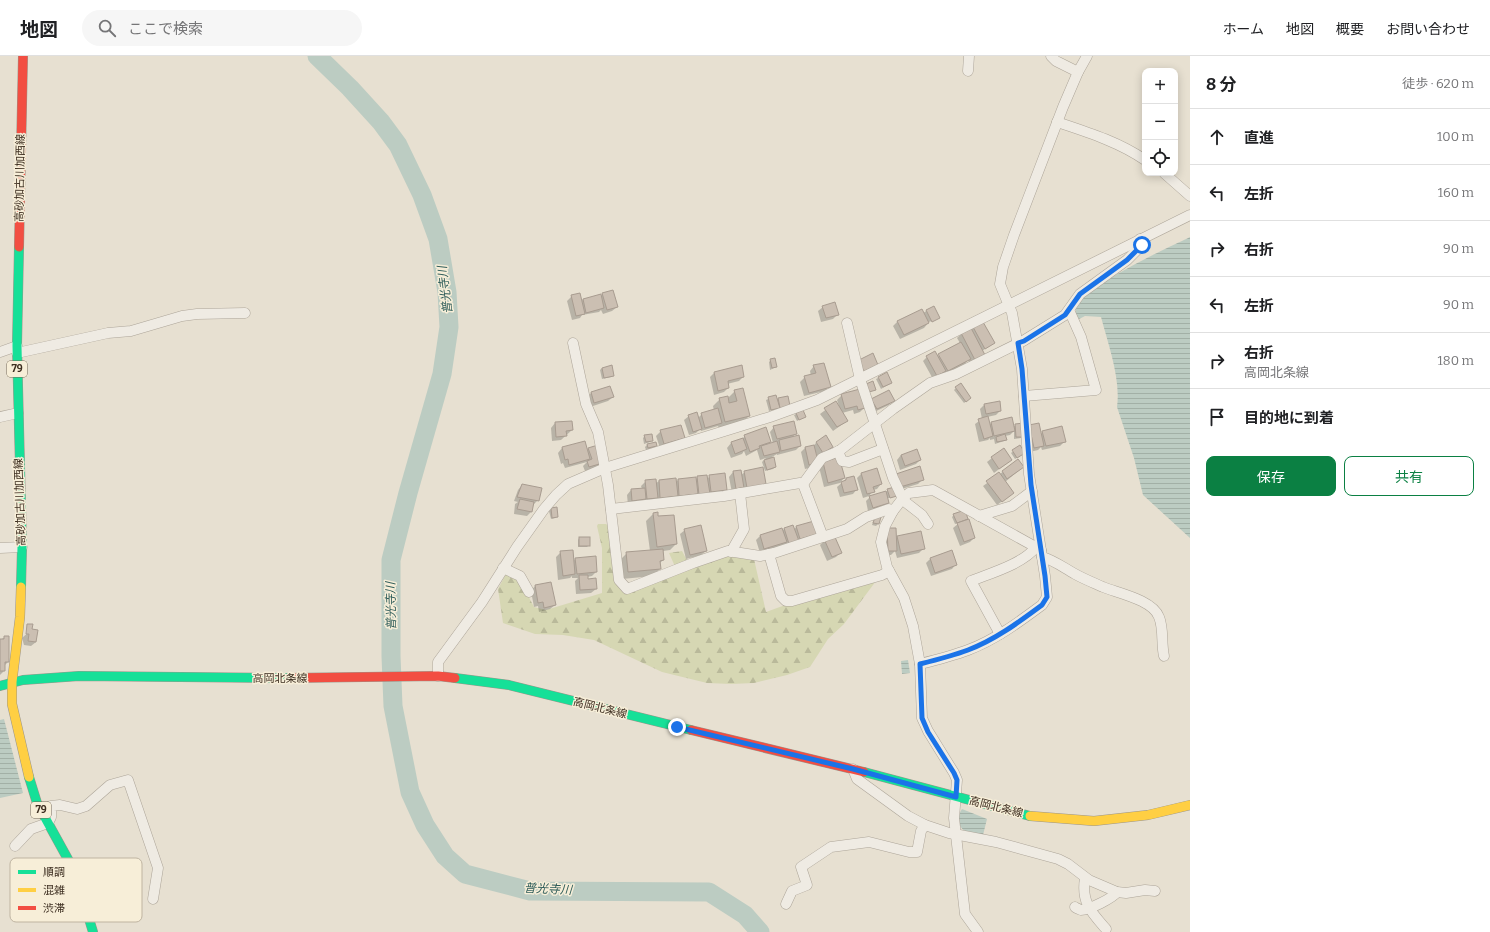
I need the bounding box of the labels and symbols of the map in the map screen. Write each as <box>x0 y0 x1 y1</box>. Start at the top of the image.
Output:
street label: 高砂加古川加西線 <box>13 134 27 222</box>
route start <box>1133 236 1151 254</box>
water label: 普光寺川 <box>435 263 455 315</box>
road number: 79 <box>7 361 27 377</box>
street label: 高砂加古川加西線 <box>12 458 28 546</box>
water label: 普光寺川 <box>384 580 398 630</box>
street label: 高岡北条線 <box>253 672 308 685</box>
street label: 高岡北条線 <box>572 695 628 721</box>
route end <box>668 718 686 736</box>
street label: 高岡北条線 <box>968 794 1024 820</box>
road number: 79 <box>31 802 51 818</box>
legend <box>10 858 142 922</box>
text: 順調 <box>43 866 65 879</box>
water label: 普光寺川 <box>524 881 574 897</box>
text: 混雑 <box>43 884 65 897</box>
text: 渋滞 <box>43 902 65 915</box>

